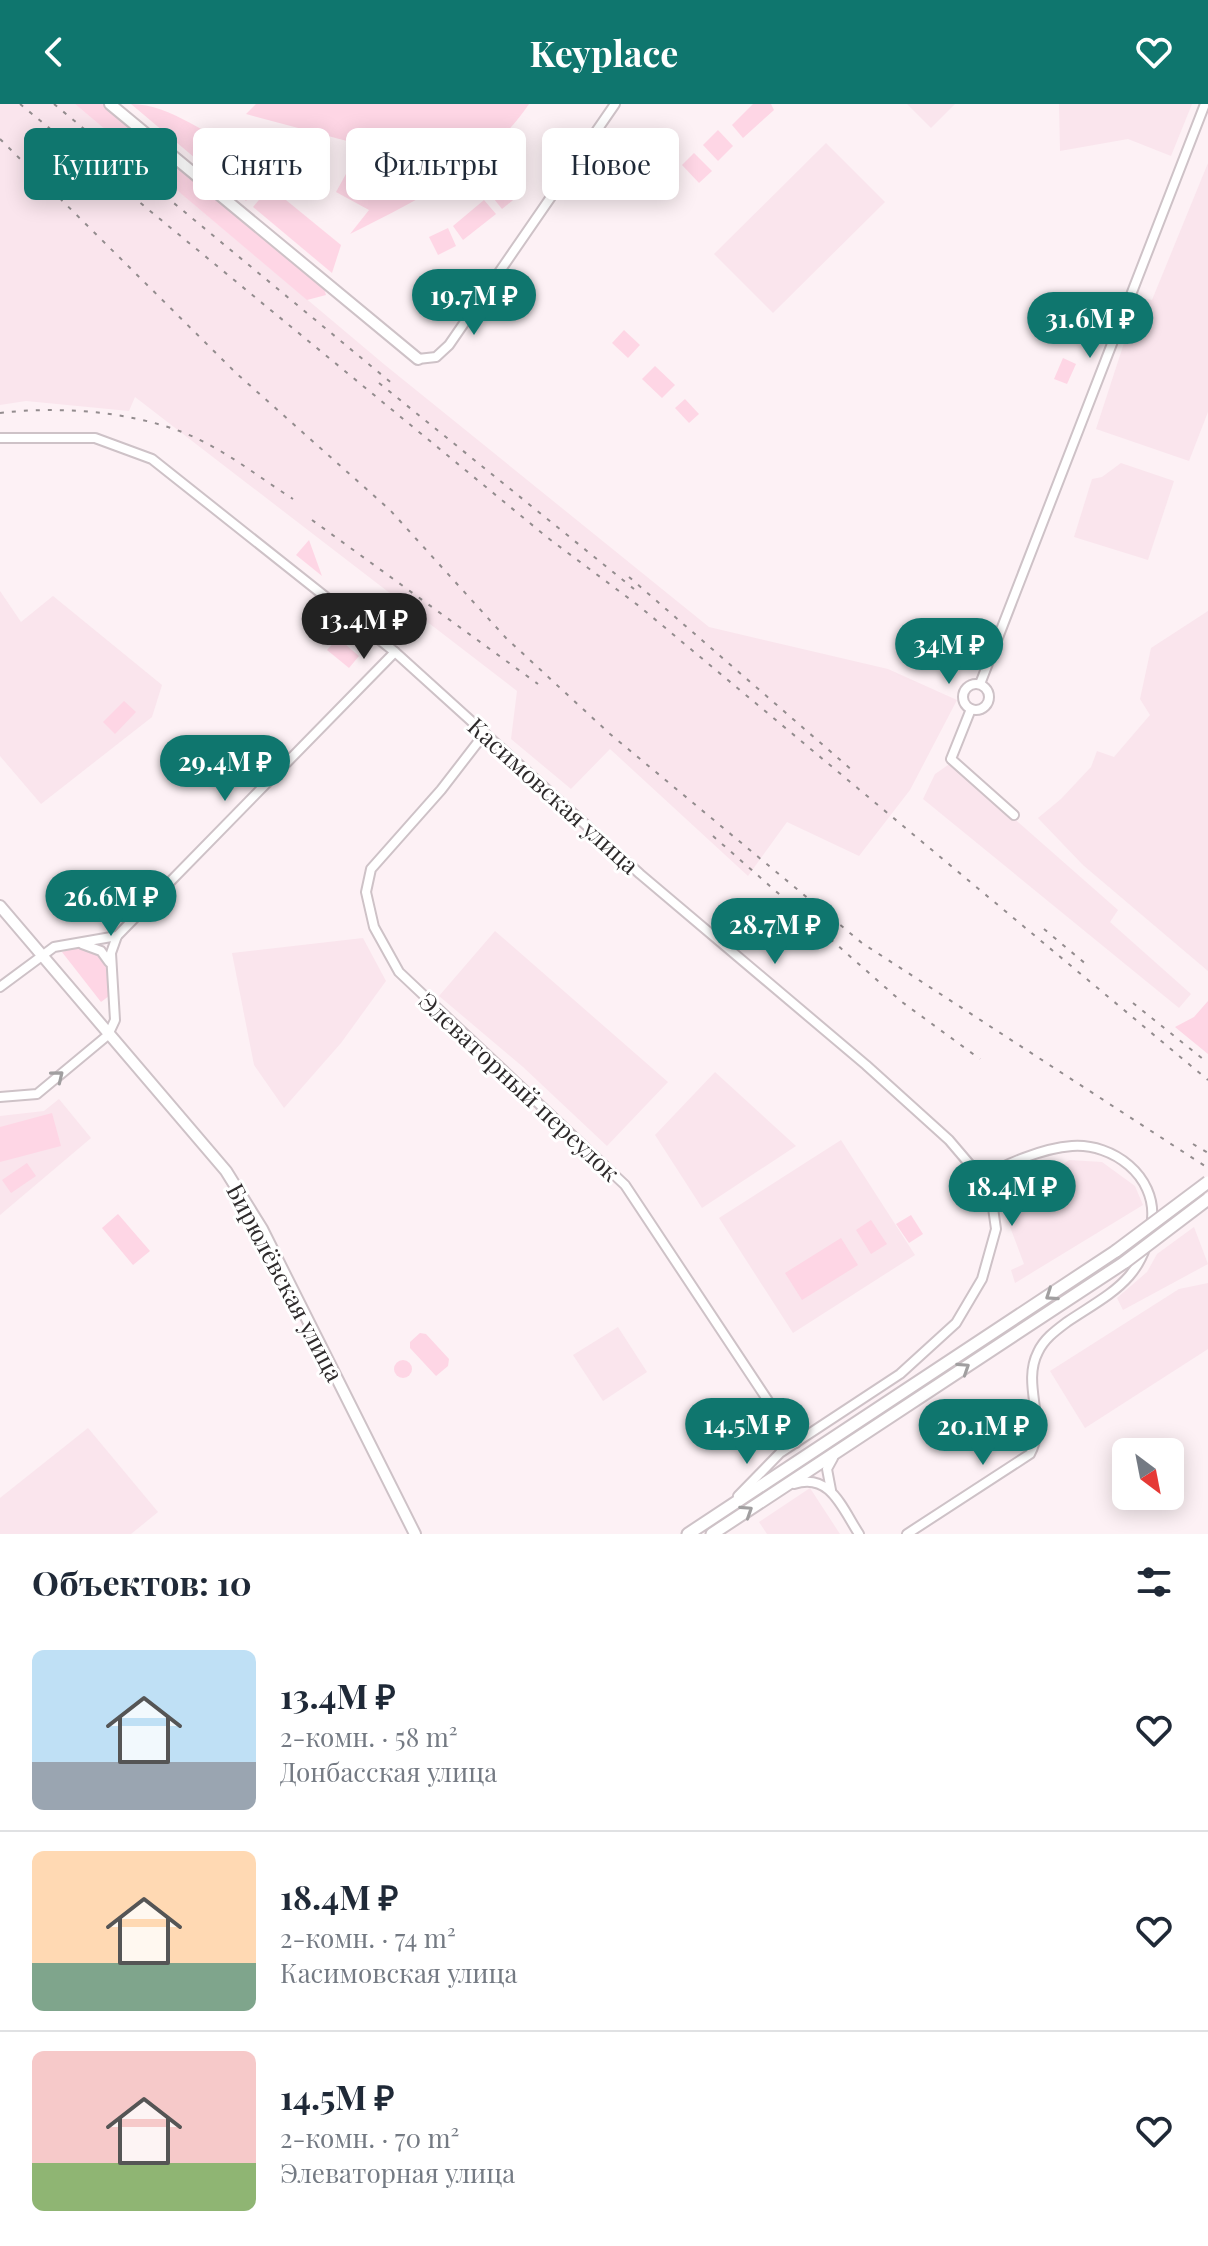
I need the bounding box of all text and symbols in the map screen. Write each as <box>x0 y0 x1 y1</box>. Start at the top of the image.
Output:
text: Keyplace <box>530 28 678 76</box>
icon: back <box>32 30 76 74</box>
icon: heart <box>1132 30 1176 74</box>
chip: Купить <box>24 128 177 200</box>
chip: Снять <box>193 128 330 200</box>
chip: Фильтры <box>346 128 526 200</box>
chip: Новое <box>542 128 679 200</box>
pin: 19.7M ₽ <box>400 269 548 337</box>
text: 19.7M ₽ <box>430 277 518 312</box>
pin: 31.6M ₽ <box>1016 292 1164 360</box>
text: 31.6M ₽ <box>1045 300 1135 335</box>
pin: 13.4M ₽ <box>290 593 438 661</box>
text: 13.4M ₽ <box>320 601 408 636</box>
pin: 34M ₽ <box>893 618 1005 686</box>
text: 34M ₽ <box>913 626 985 661</box>
street label: Касимовская улица <box>462 710 646 880</box>
pin: 29.4M ₽ <box>151 735 299 803</box>
text: 29.4M ₽ <box>178 743 272 778</box>
pin: 26.6M ₽ <box>37 870 185 938</box>
text: 26.6M ₽ <box>63 878 159 913</box>
pin: 28.7M ₽ <box>701 898 849 966</box>
text: 28.7M ₽ <box>729 906 821 941</box>
street label: Элеваторный переулок <box>413 984 627 1188</box>
one-way arrow <box>49 1072 64 1086</box>
pin: 18.4M ₽ <box>938 1160 1086 1228</box>
text: 18.4M ₽ <box>967 1168 1057 1203</box>
street label: Бирюлёвская улица <box>220 1177 352 1387</box>
one-way arrow <box>1046 1285 1060 1300</box>
one-way arrow <box>955 1363 969 1378</box>
pin: 14.5M ₽ <box>673 1398 821 1466</box>
pin: 20.1M ₽ <box>909 1399 1057 1467</box>
text: 14.5M ₽ <box>703 1406 791 1441</box>
text: 20.1M ₽ <box>937 1407 1029 1442</box>
north arrow <box>1112 1438 1184 1510</box>
map controls <box>1112 1438 1184 1510</box>
one-way arrow <box>738 1506 753 1521</box>
text: Объектов: 10 <box>32 1559 252 1605</box>
icon: filters <box>1132 1560 1176 1604</box>
text: 13.4M ₽ <box>280 1672 396 1718</box>
icon: home <box>96 1682 192 1778</box>
icon: heart <box>1132 1708 1176 1752</box>
text: 2-комн. · 58 m² <box>280 1719 458 1754</box>
text: Донбасская улица <box>280 1754 497 1789</box>
text: 18.4M ₽ <box>280 1873 398 1919</box>
icon: home <box>96 1883 192 1979</box>
icon: heart <box>1132 1909 1176 1953</box>
text: 2-комн. · 74 m² <box>280 1920 456 1955</box>
text: Касимовская улица <box>280 1955 517 1990</box>
text: 14.5M ₽ <box>280 2073 395 2119</box>
icon: home <box>96 2083 192 2179</box>
icon: heart <box>1132 2109 1176 2153</box>
text: 2-комн. · 70 m² <box>280 2120 459 2155</box>
text: Элеваторная улица <box>280 2155 515 2190</box>

